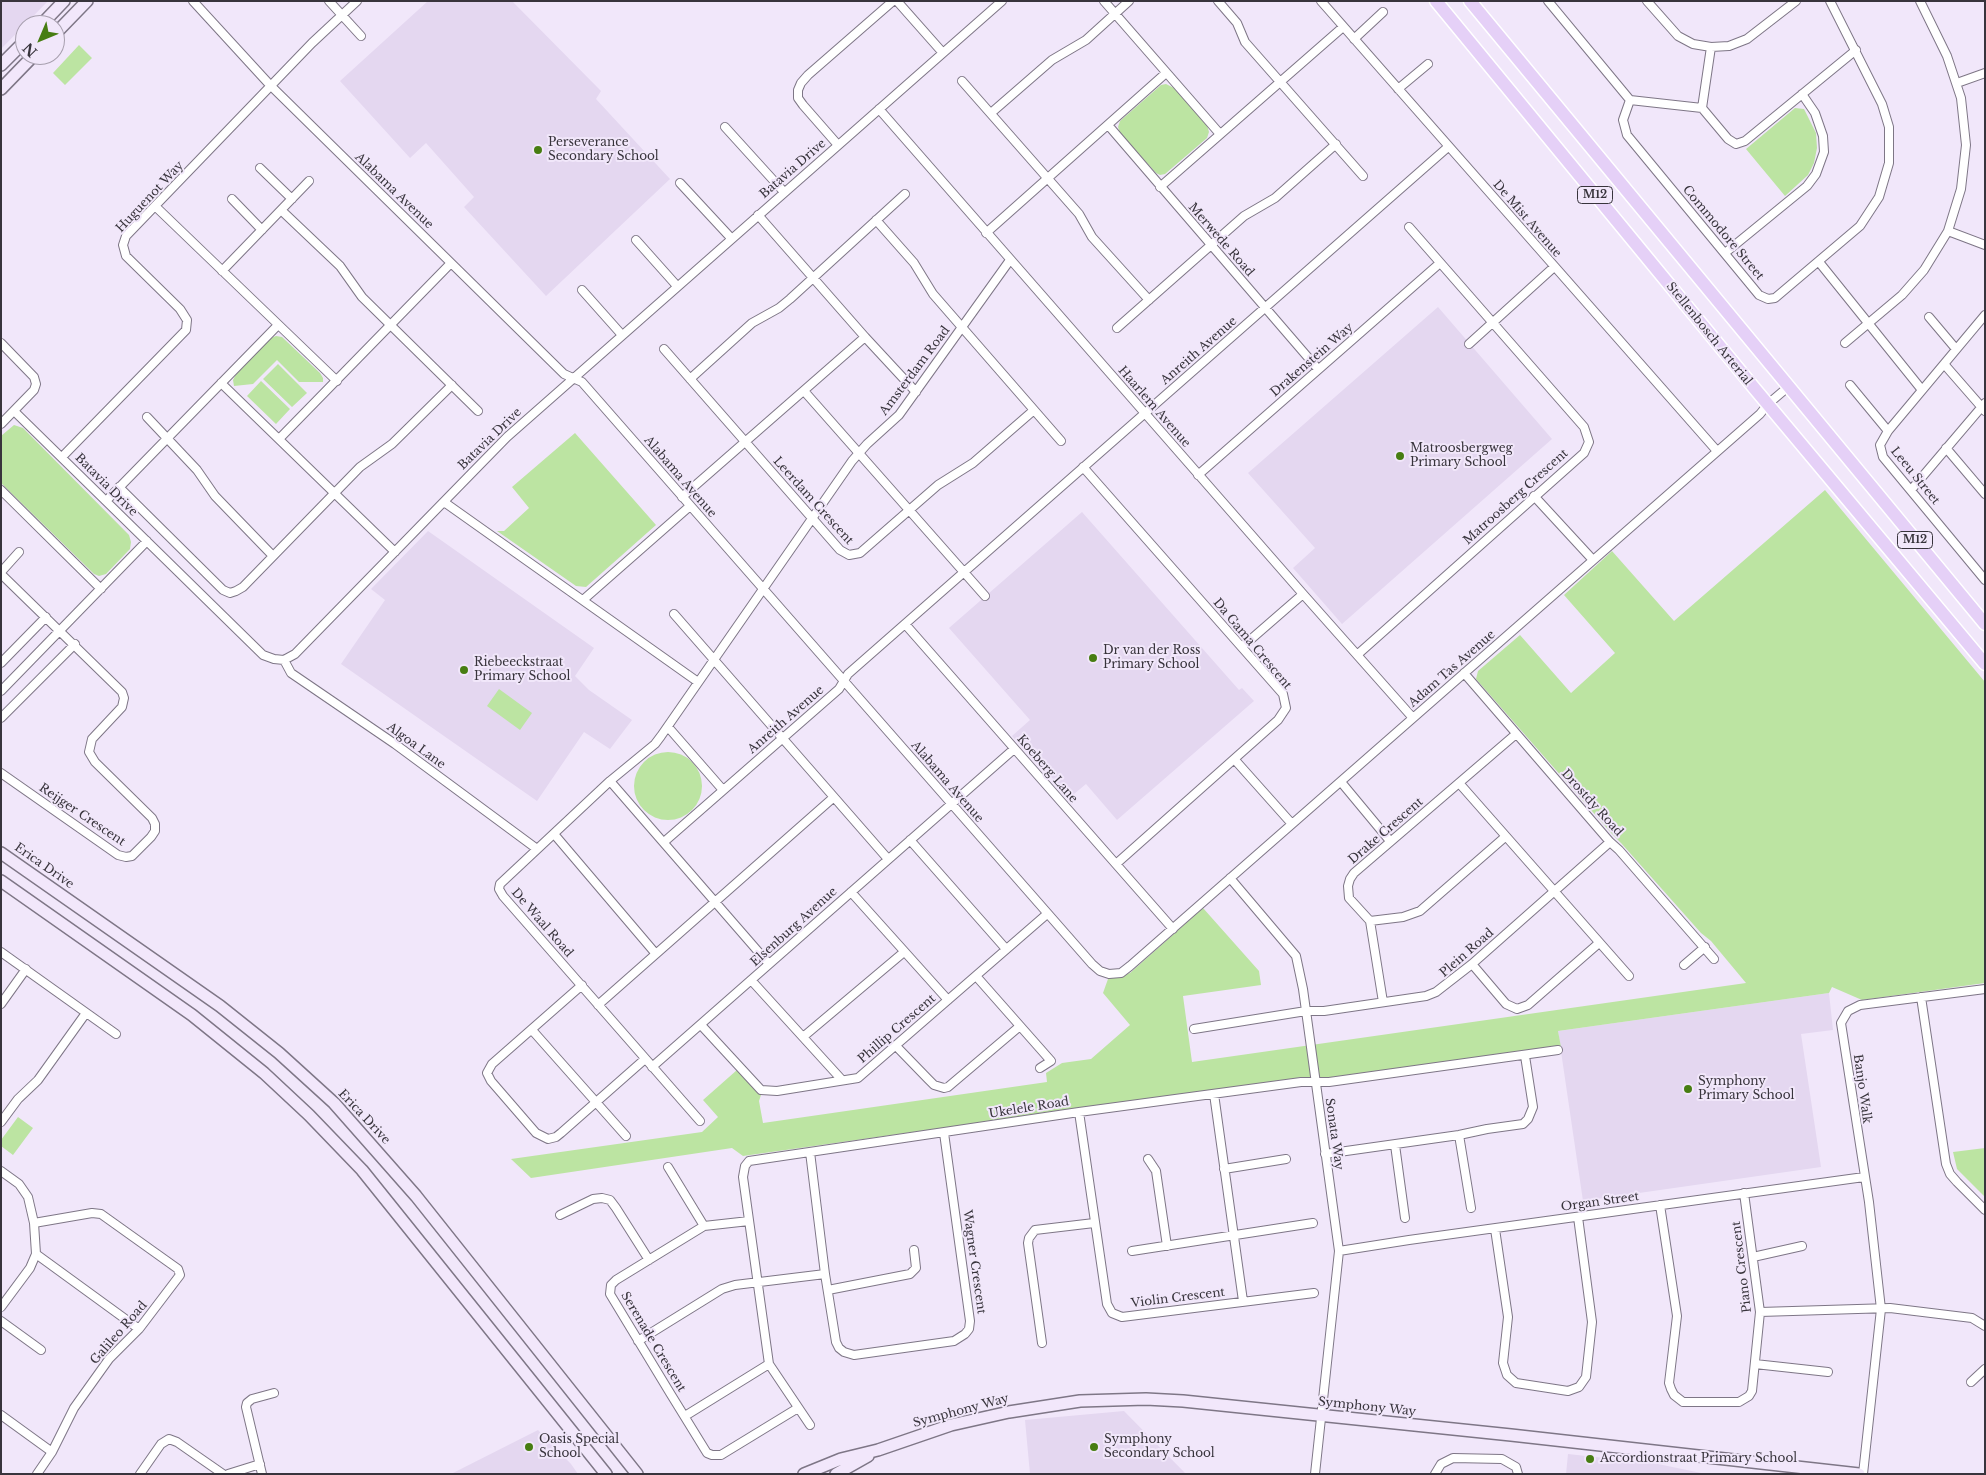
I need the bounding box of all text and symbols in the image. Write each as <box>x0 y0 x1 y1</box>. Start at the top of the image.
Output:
north arrow <box>15 15 65 65</box>
text: N <box>19 39 41 61</box>
place label: Perseverance Secondary School <box>548 136 659 164</box>
street label: Batavia Drive <box>757 136 829 202</box>
marker: Perseverance Secondary School <box>532 144 544 156</box>
street label: Alabama Avenue <box>352 150 436 232</box>
street label: Huguenot Way <box>113 158 187 236</box>
street label: De Mist Avenue <box>1490 178 1564 260</box>
street label: Commodore Street <box>1679 183 1767 283</box>
road number: M12 <box>1578 186 1612 204</box>
street label: Merwede Road <box>1185 200 1257 280</box>
street label: Stellenbosch Arterial <box>1663 280 1755 388</box>
street label: Anreith Avenue <box>1158 314 1240 388</box>
street label: Drakenstein Way <box>1268 320 1356 400</box>
street label: Amsterdam Road <box>877 324 953 418</box>
street label: Haarlem Avenue <box>1115 363 1193 451</box>
street label: Batavia Drive <box>455 405 525 473</box>
street label: Alabama Avenue <box>641 433 719 521</box>
place label: Matroosbergweg Primary School <box>1410 442 1513 470</box>
street label: Leeu Street <box>1887 444 1943 508</box>
street label: Matroosberg Crescent <box>1461 446 1571 548</box>
marker: Matroosbergweg Primary School <box>1394 450 1406 462</box>
street label: Batavia Drive <box>72 451 140 519</box>
street label: Leerdam Crescent <box>770 454 856 548</box>
road number: M12 <box>1898 532 1932 548</box>
street label: Da Gama Crescent <box>1210 596 1294 692</box>
street label: Adam Tas Avenue <box>1406 628 1498 710</box>
place label: Dr van der Ross Primary School <box>1103 644 1201 672</box>
marker: Dr van der Ross Primary School <box>1087 652 1099 664</box>
place label: Riebeeckstraat Primary School <box>474 656 570 684</box>
marker: Riebeeckstraat Primary School <box>458 664 470 676</box>
street label: Anreith Avenue <box>745 683 827 757</box>
street label: Algoa Lane <box>384 720 448 772</box>
street label: Koeberg Lane <box>1014 732 1080 806</box>
street label: Alabama Avenue <box>908 738 986 826</box>
street label: Drostdy Road <box>1558 767 1626 839</box>
street label: Reijger Crescent <box>36 781 128 849</box>
street label: Drake Crescent <box>1346 795 1426 867</box>
street label: Erica Drive <box>11 840 77 892</box>
street label: Elsenburg Avenue <box>748 884 840 970</box>
street label: De Waal Road <box>508 886 576 960</box>
street label: Plein Road <box>1437 926 1497 980</box>
street label: Phillip Crescent <box>855 992 939 1066</box>
street label: Banjo Walk <box>1850 1053 1874 1125</box>
place label: Symphony Primary School <box>1698 1075 1794 1103</box>
marker: Symphony Primary School <box>1682 1083 1694 1095</box>
street label: Erica Drive <box>335 1087 393 1147</box>
street label: Ukelele Road <box>988 1095 1070 1121</box>
street label: Sonata Way <box>1322 1097 1346 1171</box>
street label: Organ Street <box>1560 1189 1640 1215</box>
street label: Wagner Crescent <box>960 1209 988 1315</box>
street label: Piano Crescent <box>1729 1220 1755 1314</box>
street label: Violin Crescent <box>1130 1285 1226 1311</box>
street label: Serenade Crescent <box>617 1289 689 1395</box>
street label: Galileo Road <box>88 1298 150 1368</box>
street label: Symphony Way <box>912 1391 1010 1431</box>
street label: Symphony Way <box>1317 1395 1417 1419</box>
place label: Oasis Special School <box>539 1433 619 1461</box>
place label: Symphony Secondary School <box>1104 1433 1215 1461</box>
marker: Oasis Special School <box>523 1441 535 1453</box>
marker: Symphony Secondary School <box>1088 1441 1100 1453</box>
place label: Accordionstraat Primary School <box>1600 1452 1797 1466</box>
marker: Accordionstraat Primary School <box>1584 1453 1596 1465</box>

